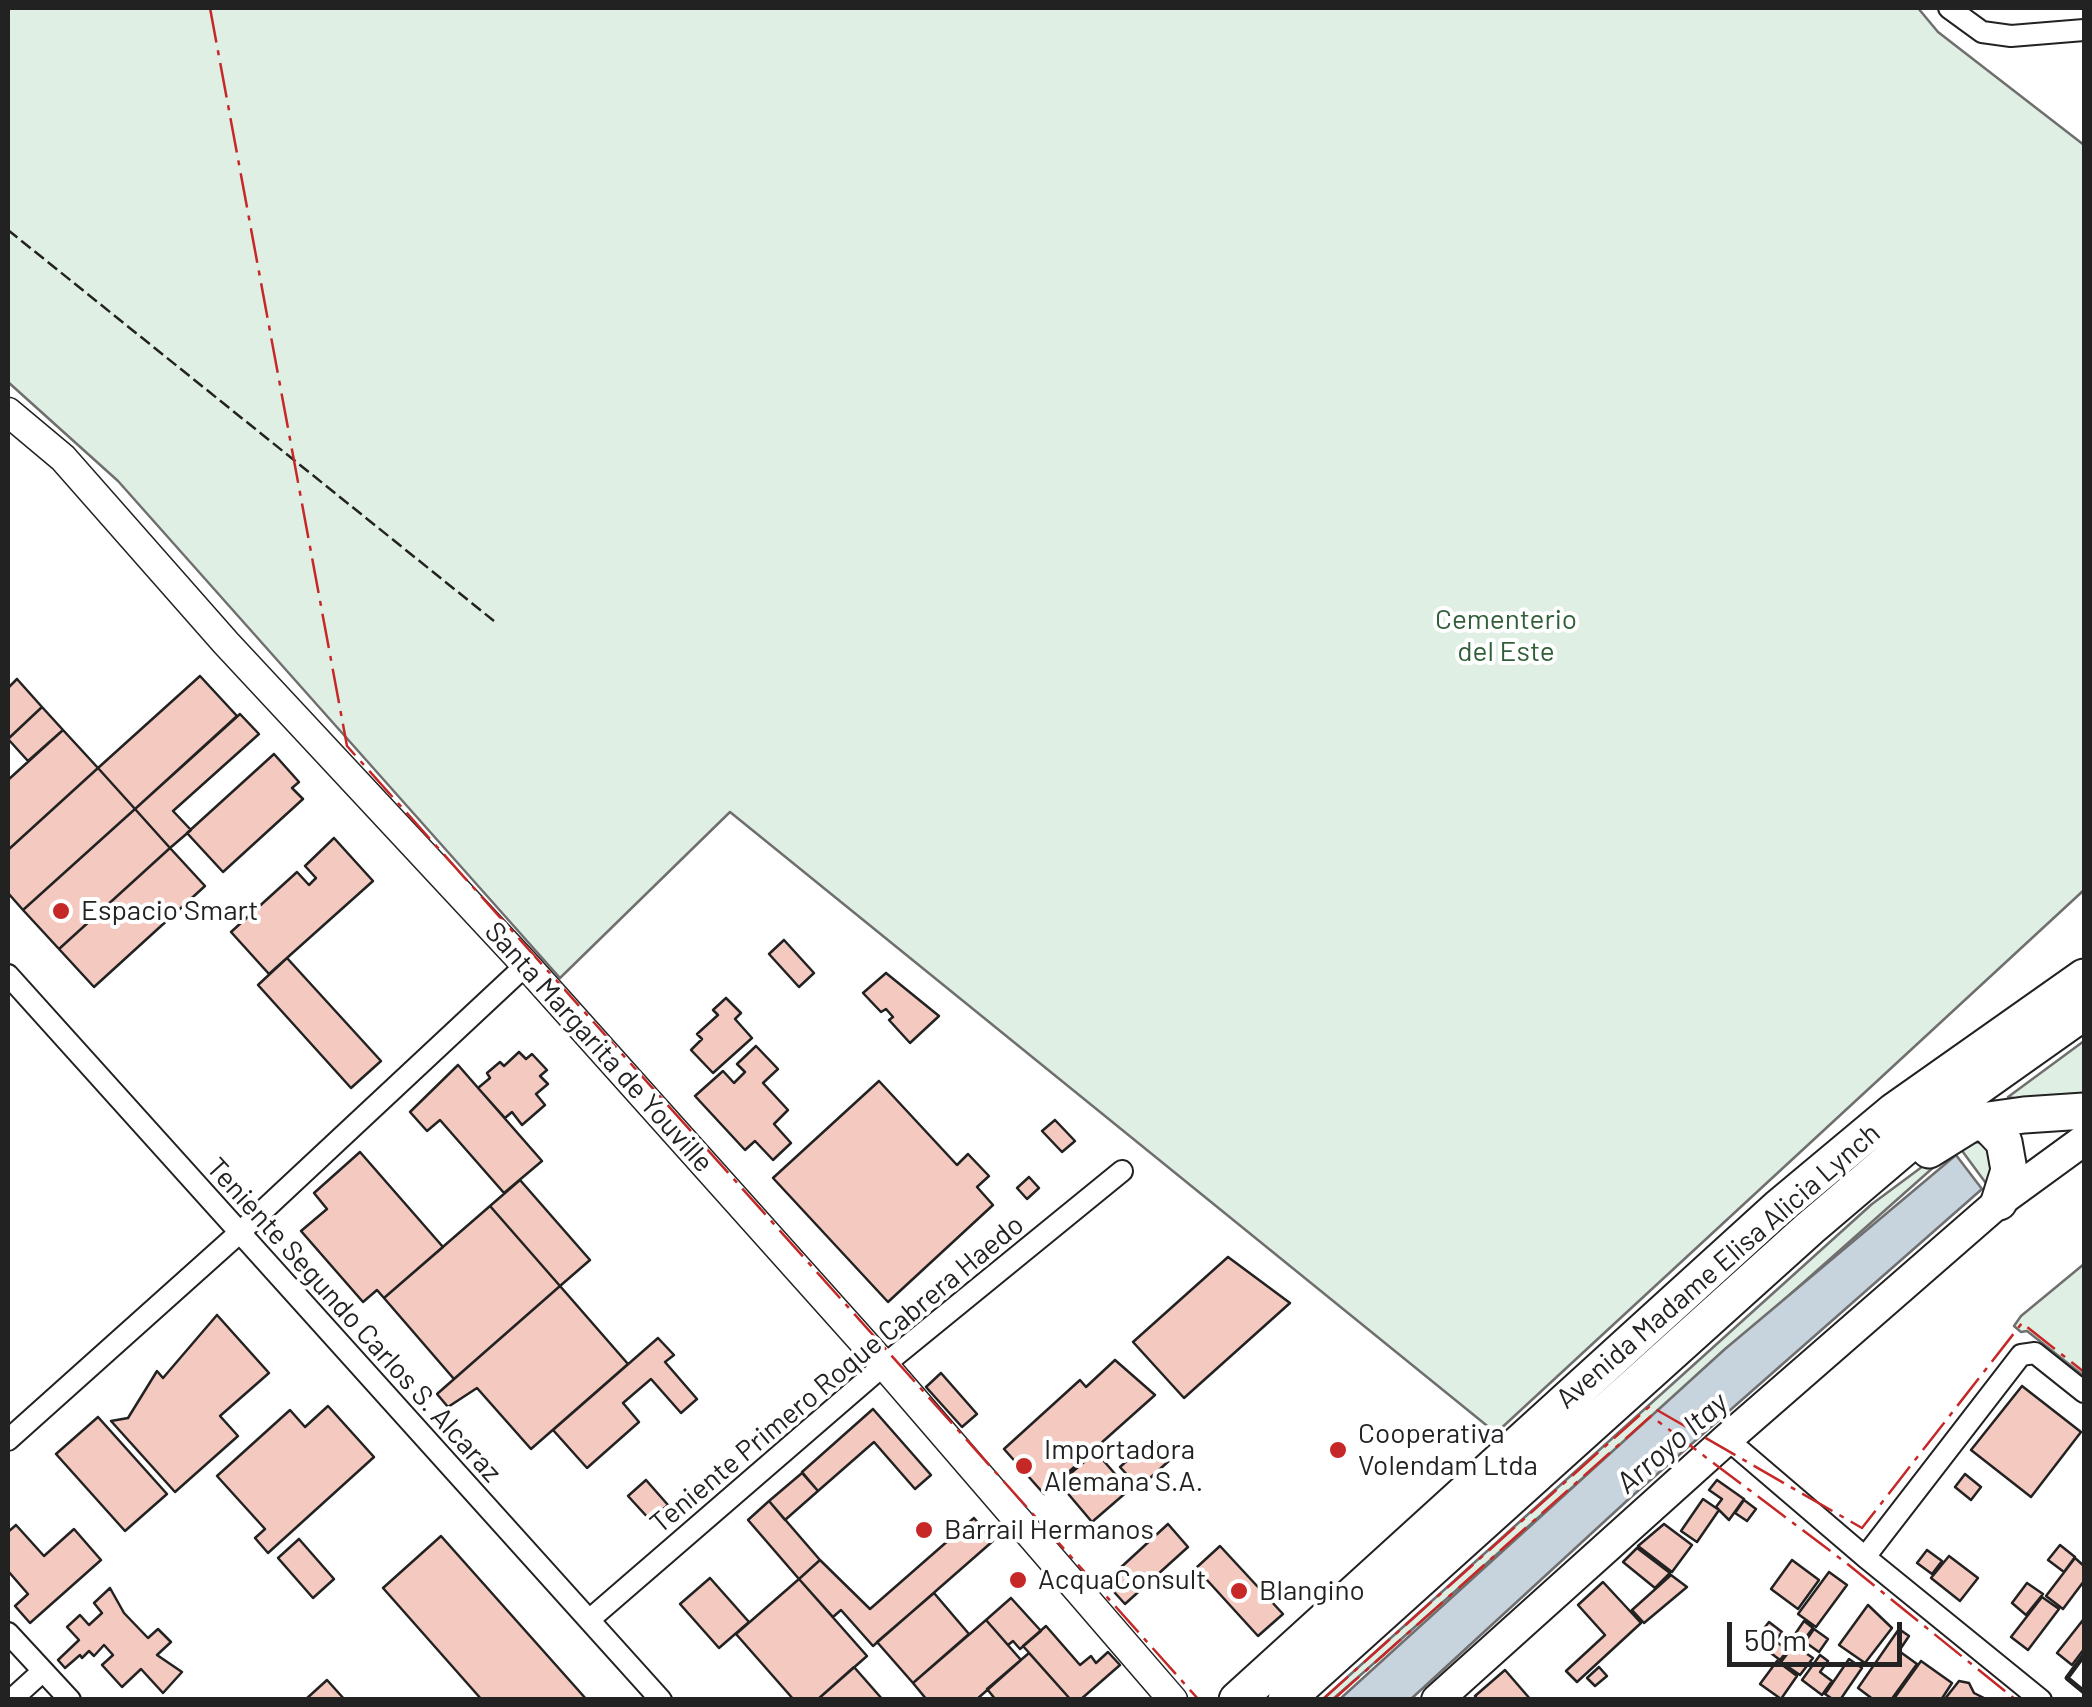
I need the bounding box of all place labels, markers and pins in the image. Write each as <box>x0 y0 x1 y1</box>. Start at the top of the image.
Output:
place label: Espacio Smart <box>81 894 258 928</box>
marker: Espacio Smart <box>50 900 72 922</box>
place label: Cooperativa Volendam Ltda <box>1358 1417 1538 1483</box>
place label: Importadora Alemana S.A. <box>1044 1433 1203 1499</box>
marker: Cooperativa Volendam Ltda <box>1327 1439 1349 1461</box>
marker: Importadora Alemana S.A. <box>1013 1455 1035 1477</box>
place label: Barrail Hermanos <box>944 1513 1154 1547</box>
marker: Barrail Hermanos <box>913 1519 935 1541</box>
place label: AcquaConsult <box>1038 1563 1206 1597</box>
marker: AcquaConsult <box>1007 1569 1029 1591</box>
place label: Blangino <box>1259 1574 1365 1608</box>
marker: Blangino <box>1228 1580 1250 1602</box>

